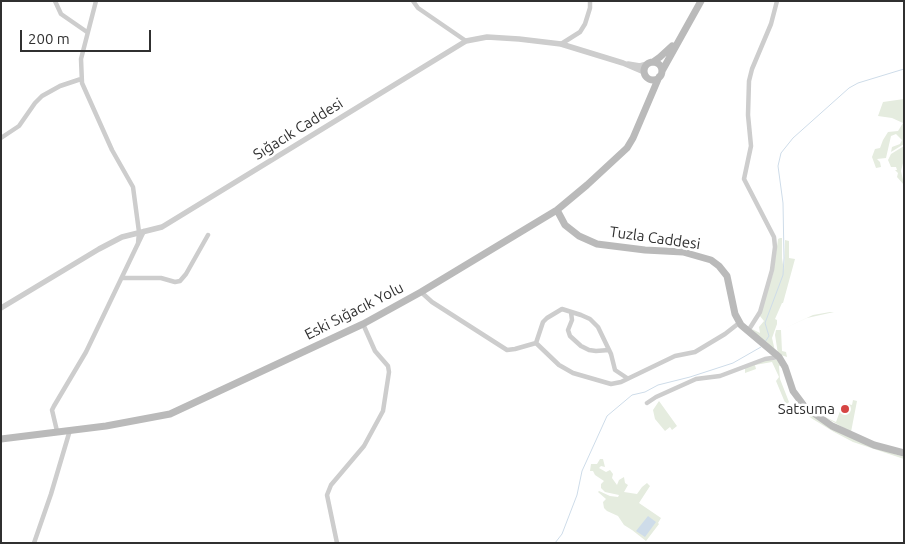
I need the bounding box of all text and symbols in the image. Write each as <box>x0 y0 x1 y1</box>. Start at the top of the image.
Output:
scale bar <box>22 20 154 52</box>
text: 200 m <box>28 30 70 47</box>
street label: Sığacık Caddesi <box>250 94 346 164</box>
street label: Tuzla Caddesi <box>608 223 702 253</box>
street label: Eski Sığacık Yolu <box>302 278 406 344</box>
place label: Satsuma <box>778 400 835 418</box>
marker: Satsuma <box>839 403 851 415</box>

